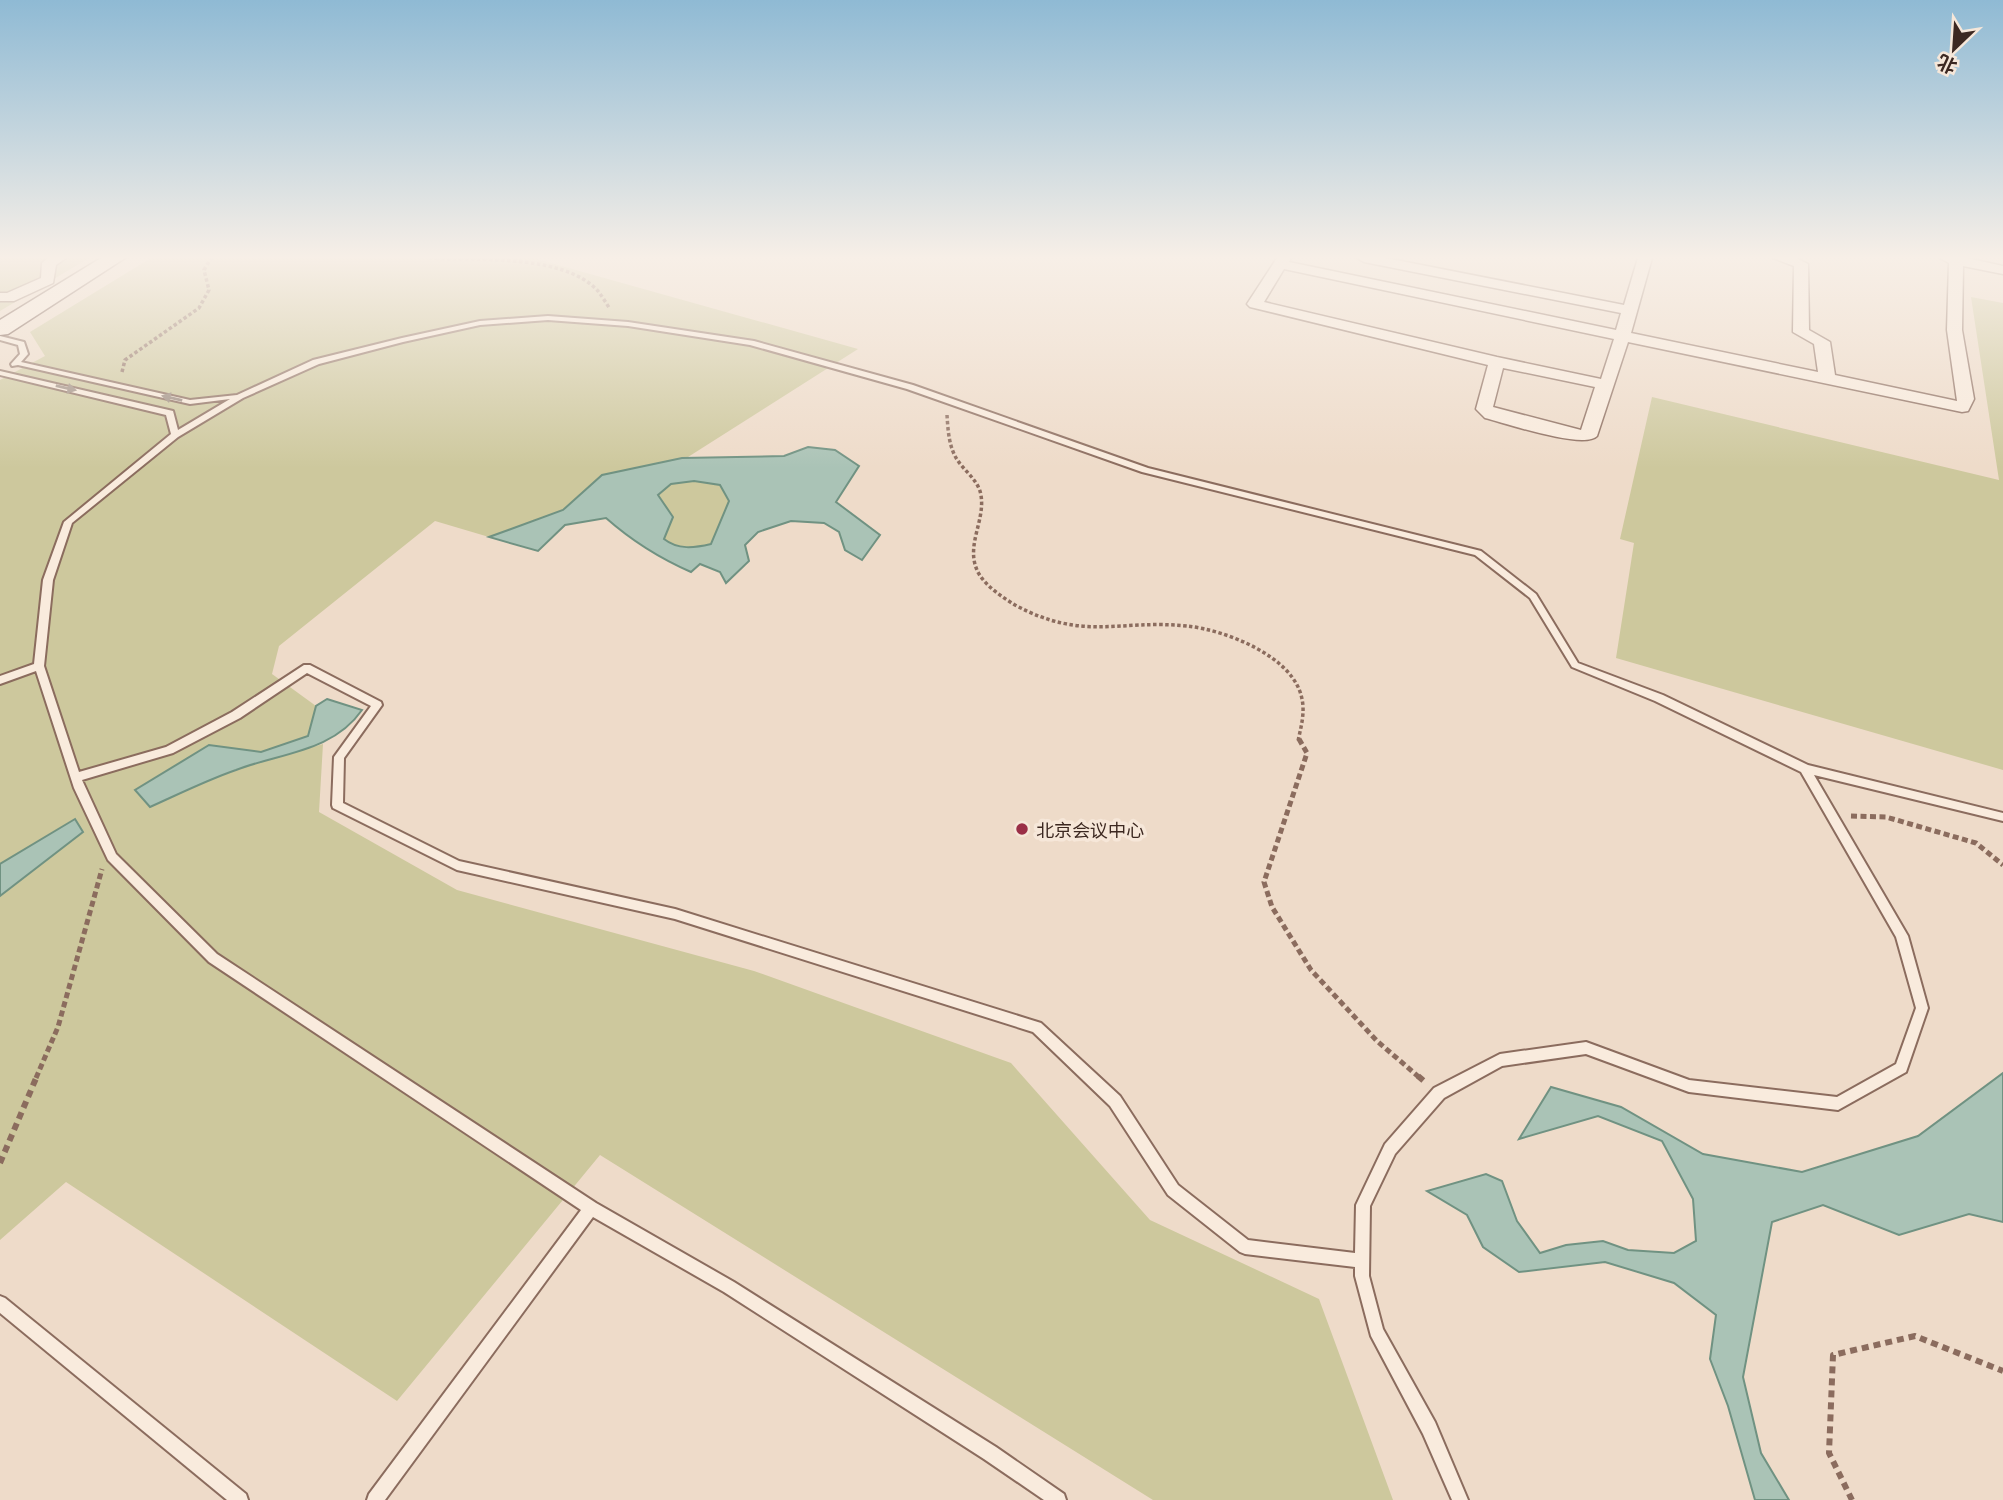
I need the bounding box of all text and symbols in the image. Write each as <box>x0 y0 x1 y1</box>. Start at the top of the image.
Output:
north arrow <box>1919 14 1989 84</box>
text: 北 <box>1932 50 1961 82</box>
one-way arrow <box>55 383 77 394</box>
one-way arrow <box>161 392 183 403</box>
place label: 北京会议中心 <box>1036 816 1144 842</box>
marker: 北京会议中心 <box>1014 821 1030 837</box>

